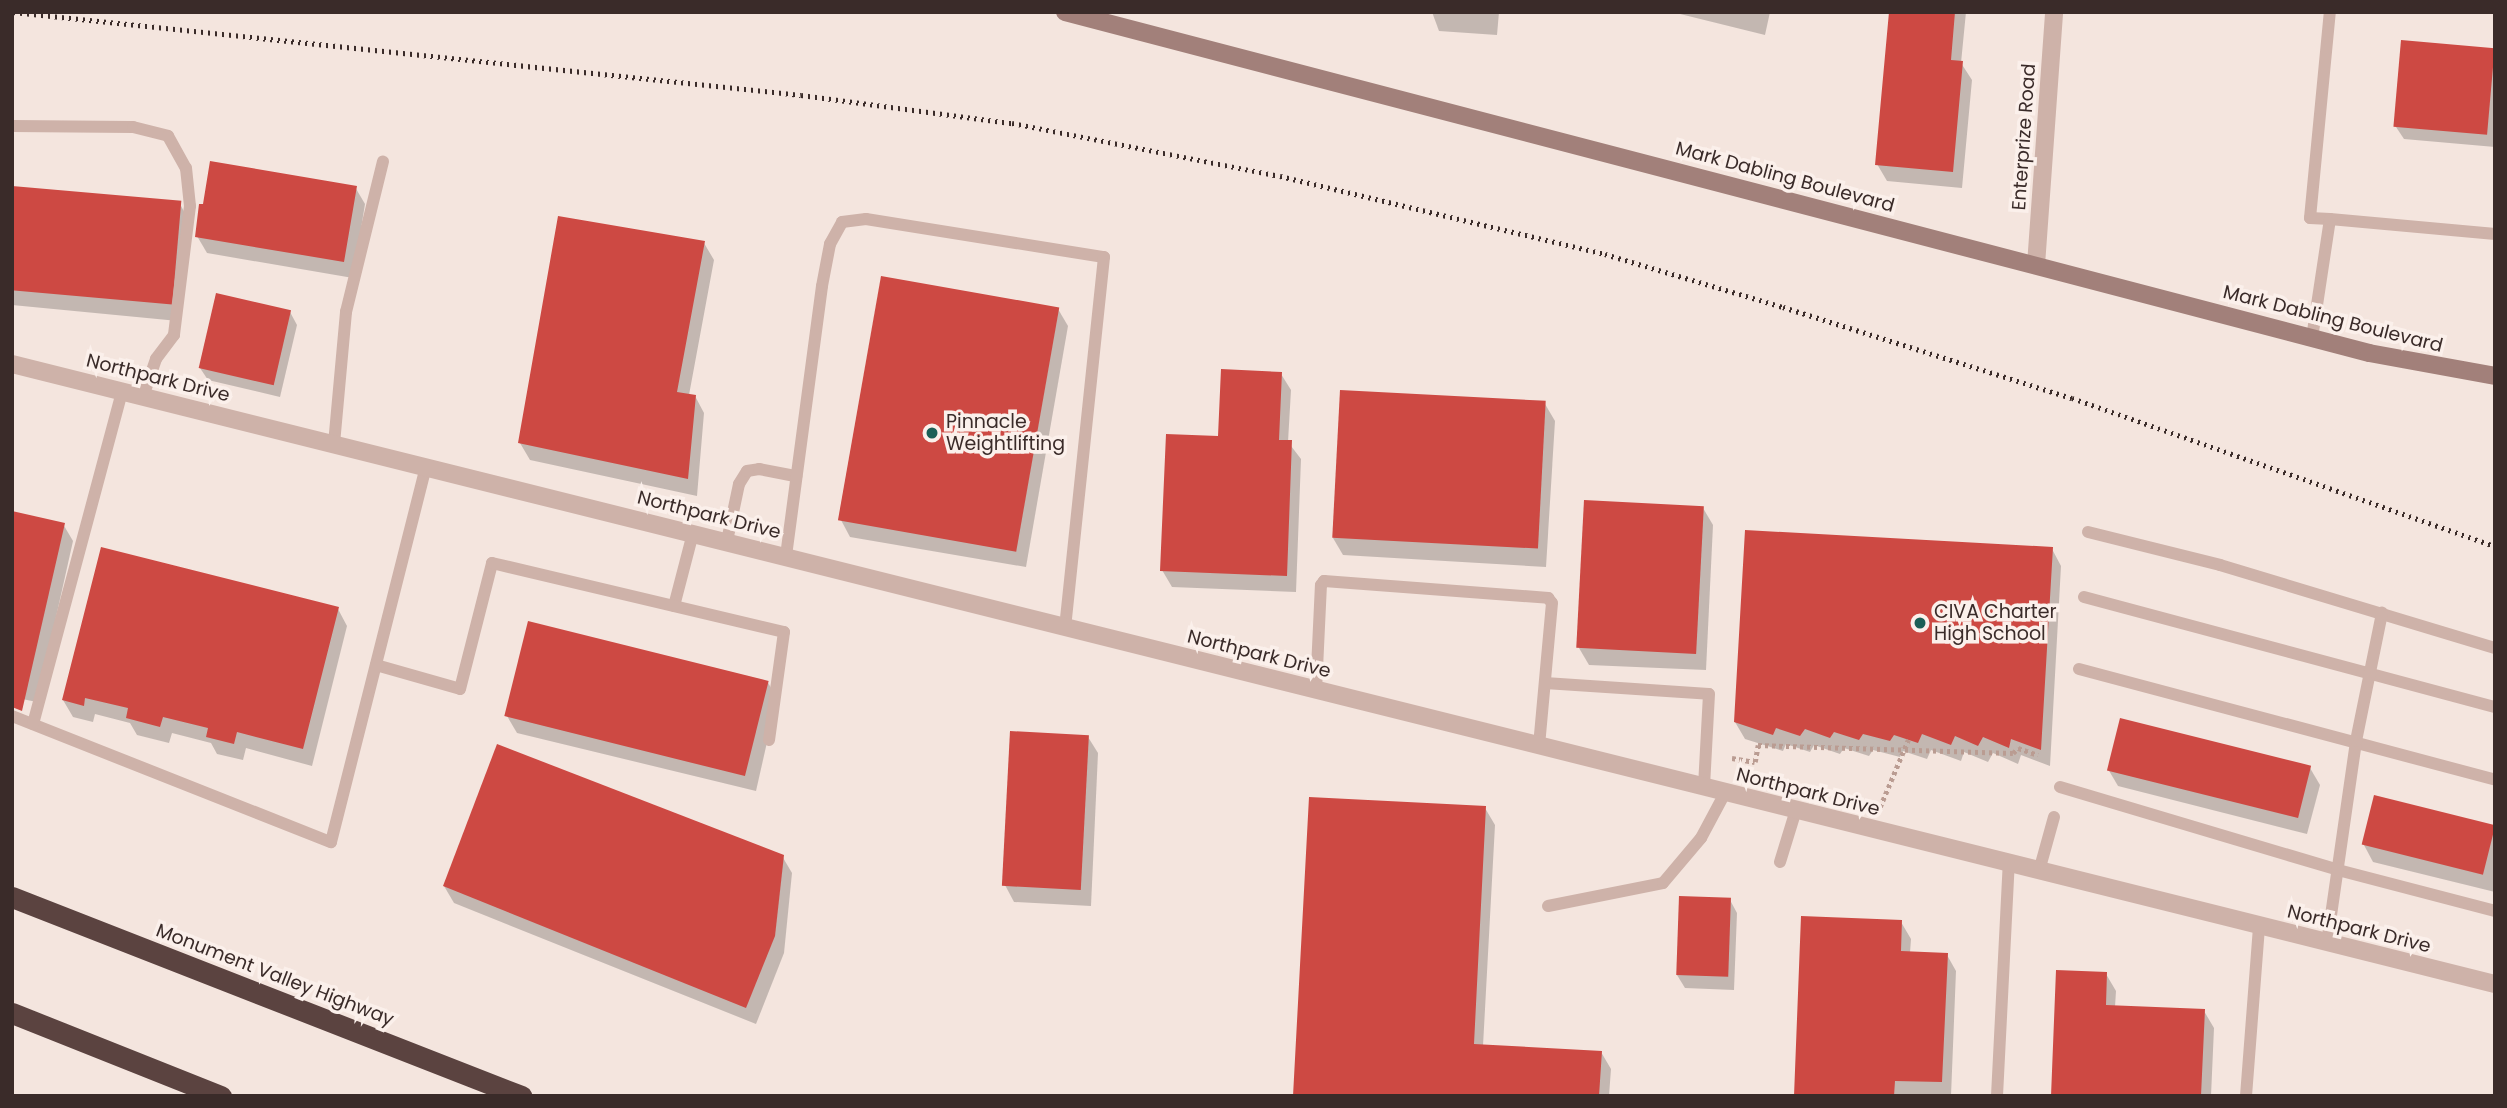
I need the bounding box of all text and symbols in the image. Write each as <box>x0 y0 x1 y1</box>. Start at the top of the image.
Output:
street label: Enterprize Road <box>2007 63 2041 211</box>
street label: Mark Dabling Boulevard <box>1673 137 1897 217</box>
street label: Mark Dabling Boulevard <box>2221 281 2445 357</box>
street label: Northpark Drive <box>84 349 232 407</box>
place label: Pinnacle Weightlifting <box>946 411 1065 455</box>
marker: Pinnacle Weightlifting <box>924 425 940 441</box>
street label: Northpark Drive <box>635 486 783 544</box>
place label: CIVA Charter High School <box>1934 601 2057 645</box>
marker: CIVA Charter High School <box>1912 615 1928 631</box>
street label: Northpark Drive <box>1185 625 1333 683</box>
street label: Northpark Drive <box>1734 763 1882 821</box>
street label: Northpark Drive <box>2285 900 2433 958</box>
street label: Monument Valley Highway <box>153 919 397 1031</box>

